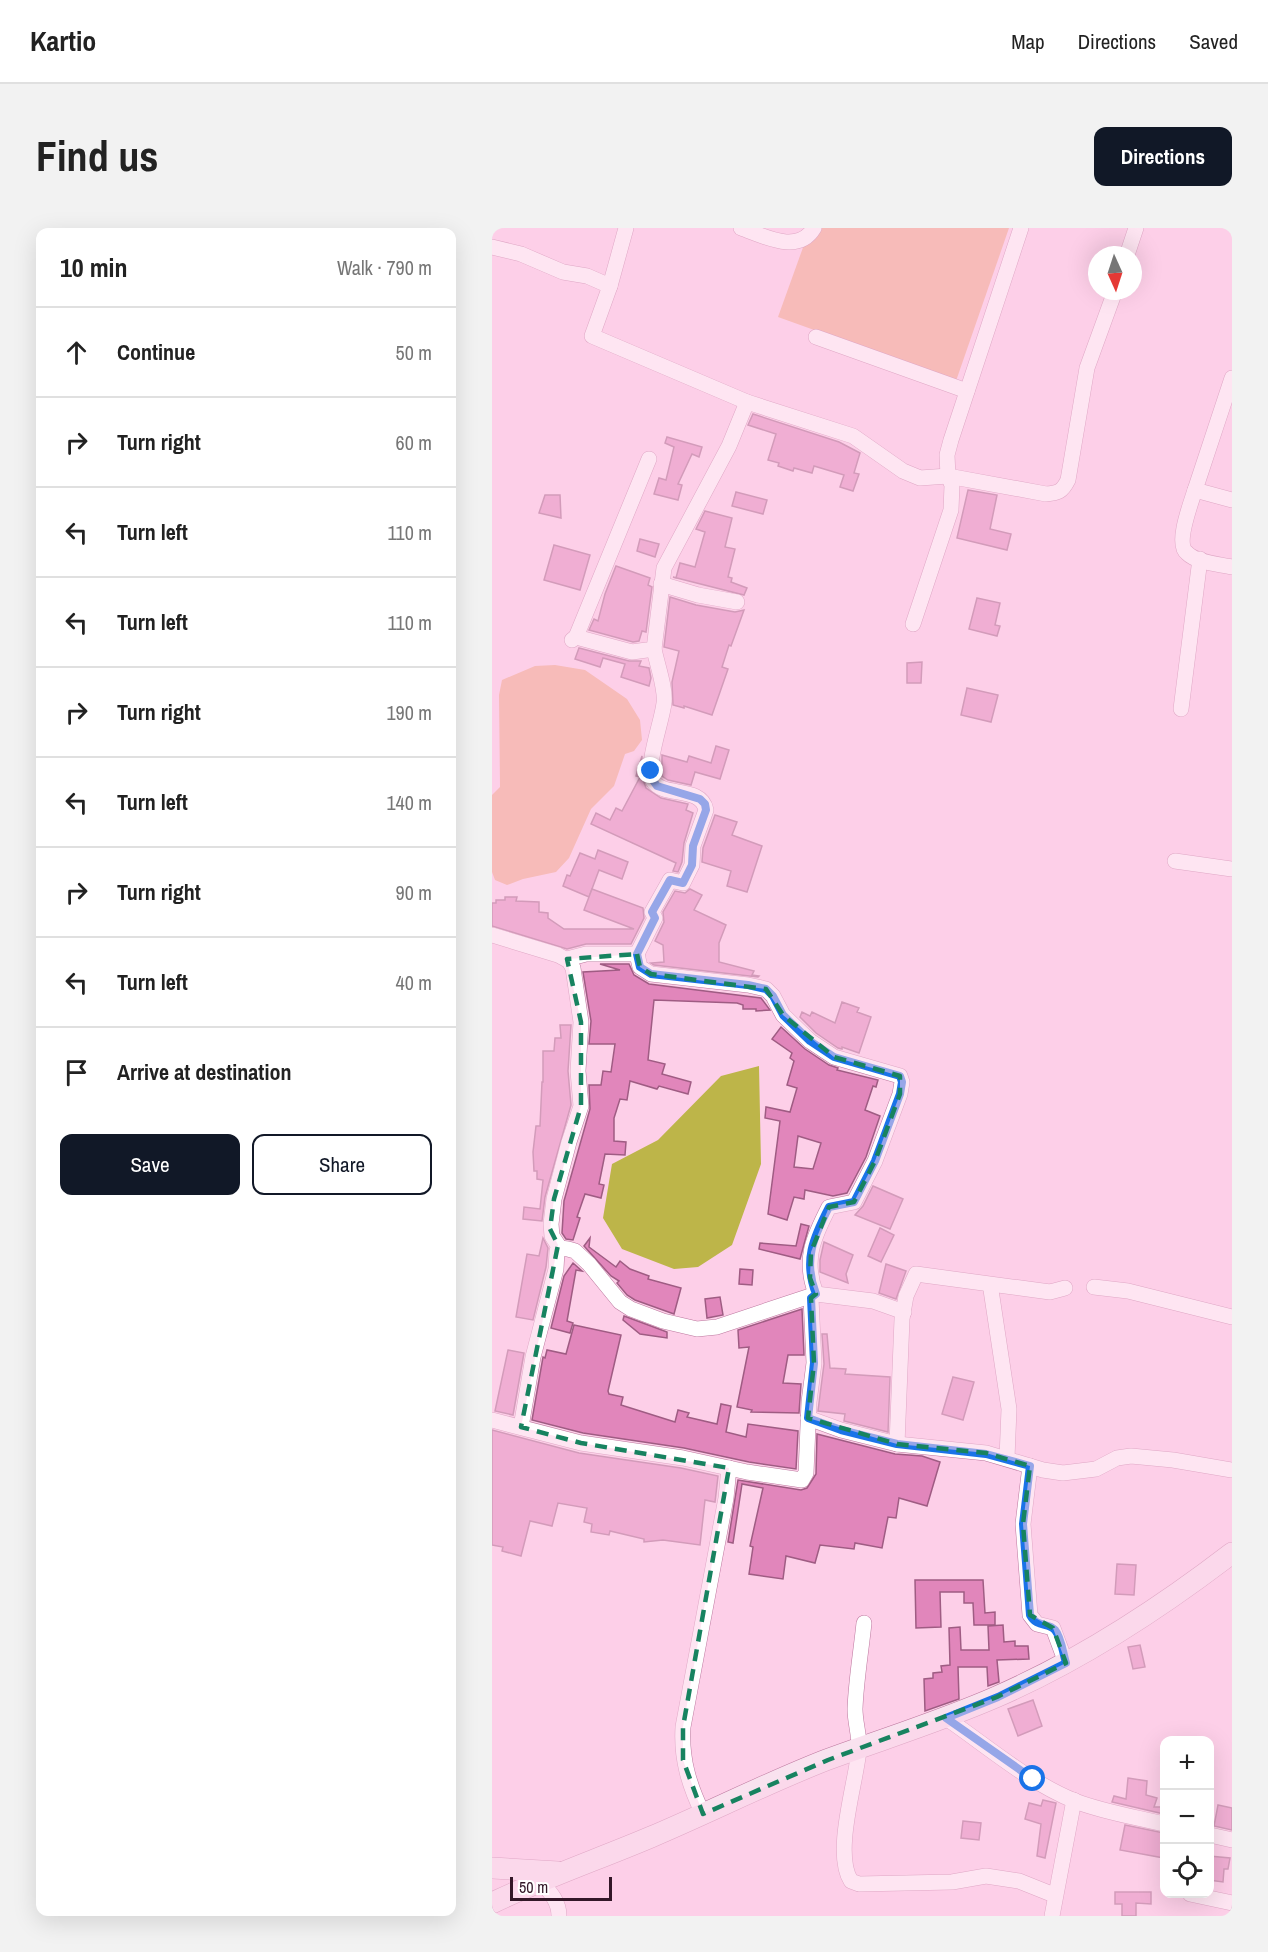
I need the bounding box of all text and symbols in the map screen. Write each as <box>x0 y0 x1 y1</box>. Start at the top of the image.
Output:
text: Kartio <box>30 22 96 60</box>
text: Map <box>1011 27 1045 56</box>
text: Directions <box>1078 27 1156 56</box>
text: Saved <box>1189 27 1238 56</box>
button: Directions <box>1094 127 1232 186</box>
text: Find us <box>36 128 158 184</box>
north arrow <box>1088 246 1142 300</box>
text: 10 min <box>60 250 128 285</box>
text: Walk · 790 m <box>337 254 432 281</box>
icon: ahead <box>60 336 93 369</box>
text: Continue <box>117 337 195 367</box>
text: 50 m <box>396 339 432 366</box>
icon: right <box>60 426 93 459</box>
text: Turn right <box>117 427 201 457</box>
text: 60 m <box>396 429 432 456</box>
icon: left <box>60 516 93 549</box>
text: Turn left <box>117 517 188 547</box>
text: 110 m <box>388 519 432 546</box>
icon: left <box>60 606 93 639</box>
text: Turn left <box>117 607 188 637</box>
text: 110 m <box>388 609 432 636</box>
icon: right <box>60 696 93 729</box>
text: Turn right <box>117 697 201 727</box>
text: 190 m <box>386 699 432 726</box>
route end <box>637 757 663 783</box>
icon: left <box>60 786 93 819</box>
text: Turn left <box>117 787 188 817</box>
text: 140 m <box>386 789 432 816</box>
icon: right <box>60 876 93 909</box>
text: Turn right <box>117 877 201 907</box>
text: 90 m <box>396 879 432 906</box>
icon: left <box>60 966 93 999</box>
text: Turn left <box>117 967 188 997</box>
text: 40 m <box>396 969 432 996</box>
icon: arrive <box>60 1056 93 1089</box>
text: Arrive at destination <box>117 1057 291 1087</box>
button: Save <box>60 1134 240 1195</box>
button: Share <box>252 1134 432 1195</box>
map controls <box>1160 1736 1214 1898</box>
button: + <box>1160 1736 1214 1790</box>
route start <box>1019 1765 1045 1791</box>
button: − <box>1160 1790 1214 1844</box>
button: locate <box>1160 1844 1214 1898</box>
scale bar <box>510 1874 612 1902</box>
text: 50 m <box>519 1876 548 1898</box>

